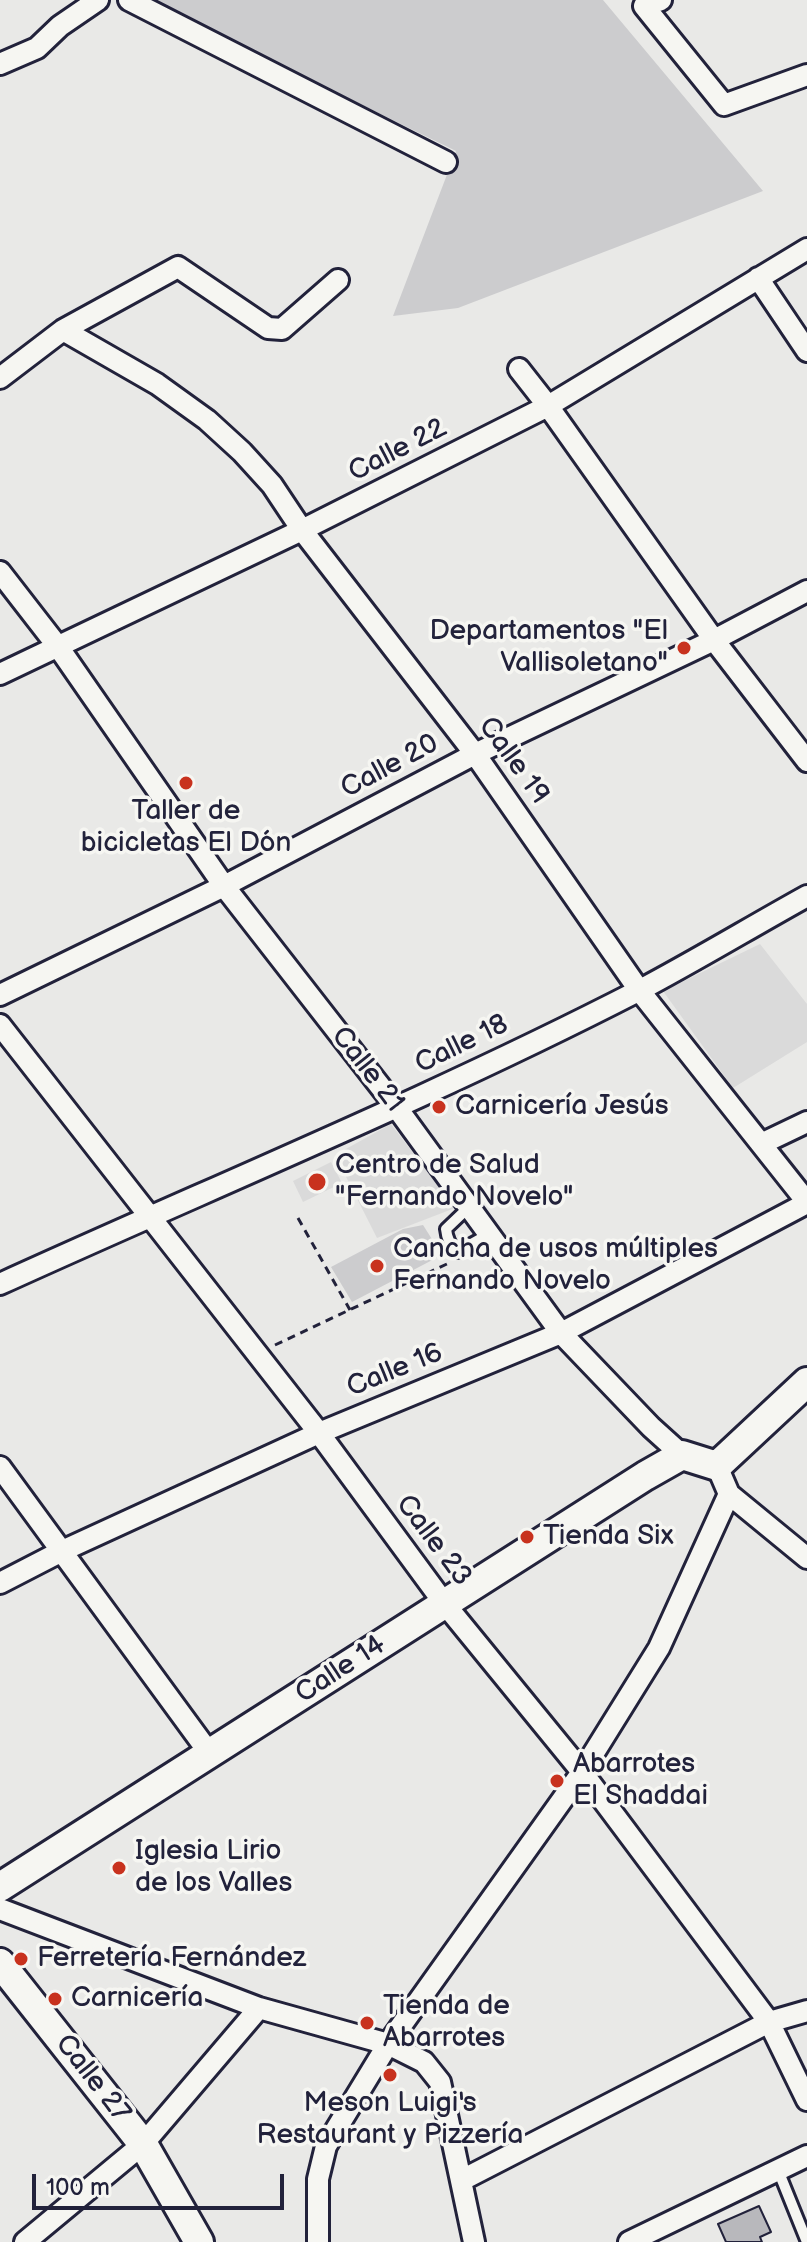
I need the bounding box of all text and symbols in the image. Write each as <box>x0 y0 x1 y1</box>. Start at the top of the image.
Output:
street label: Calle 22 <box>343 412 453 490</box>
place label: Departamentos "El Vallisoletano" <box>429 615 668 681</box>
marker: Departamentos "El Vallisoletano" <box>675 639 693 657</box>
street label: Calle 19 <box>470 711 556 811</box>
street label: Calle 20 <box>336 727 444 807</box>
marker: Taller de bicicletas El Dón <box>177 774 195 792</box>
place label: Taller de bicicletas El Dón <box>81 795 291 861</box>
street label: Calle 18 <box>410 1008 514 1082</box>
street label: Calle 21 <box>323 1021 411 1119</box>
place label: Carnicería Jesús <box>455 1090 669 1124</box>
marker: Carnicería Jesús <box>430 1098 448 1116</box>
place label: Centro de Salud "Fernando Novelo" <box>335 1149 573 1215</box>
marker: Centro de Salud "Fernando Novelo" <box>306 1171 328 1193</box>
place label: Cancha de usos múltiples Fernando Novelo <box>393 1233 718 1299</box>
marker: Cancha de usos múltiples Fernando Novelo <box>368 1257 386 1275</box>
street label: Calle 16 <box>342 1337 448 1405</box>
street label: Calle 23 <box>388 1489 478 1593</box>
place label: Tienda Six <box>543 1520 674 1554</box>
marker: Tienda Six <box>518 1528 536 1546</box>
street label: Calle 14 <box>290 1629 392 1711</box>
place label: Abarrotes El Shaddai <box>573 1748 708 1814</box>
marker: Abarrotes El Shaddai <box>548 1772 566 1790</box>
place label: Iglesia Lirio de los Valles <box>135 1835 292 1901</box>
marker: Iglesia Lirio de los Valles <box>110 1859 128 1877</box>
place label: Ferretería Fernández <box>37 1942 306 1976</box>
marker: Ferretería Fernández <box>12 1950 30 1968</box>
place label: Carnicería <box>71 1982 203 2016</box>
marker: Carnicería <box>46 1990 64 2008</box>
place label: Tienda de Abarrotes <box>383 1990 510 2056</box>
marker: Tienda de Abarrotes <box>358 2014 376 2032</box>
street label: Calle 27 <box>47 2028 137 2130</box>
marker: Meson Luigi's Restaurant y Pizzería <box>381 2066 399 2084</box>
place label: Meson Luigi's Restaurant y Pizzería <box>257 2087 523 2153</box>
scale bar <box>36 2158 288 2208</box>
text: 100 m <box>46 2173 110 2202</box>

